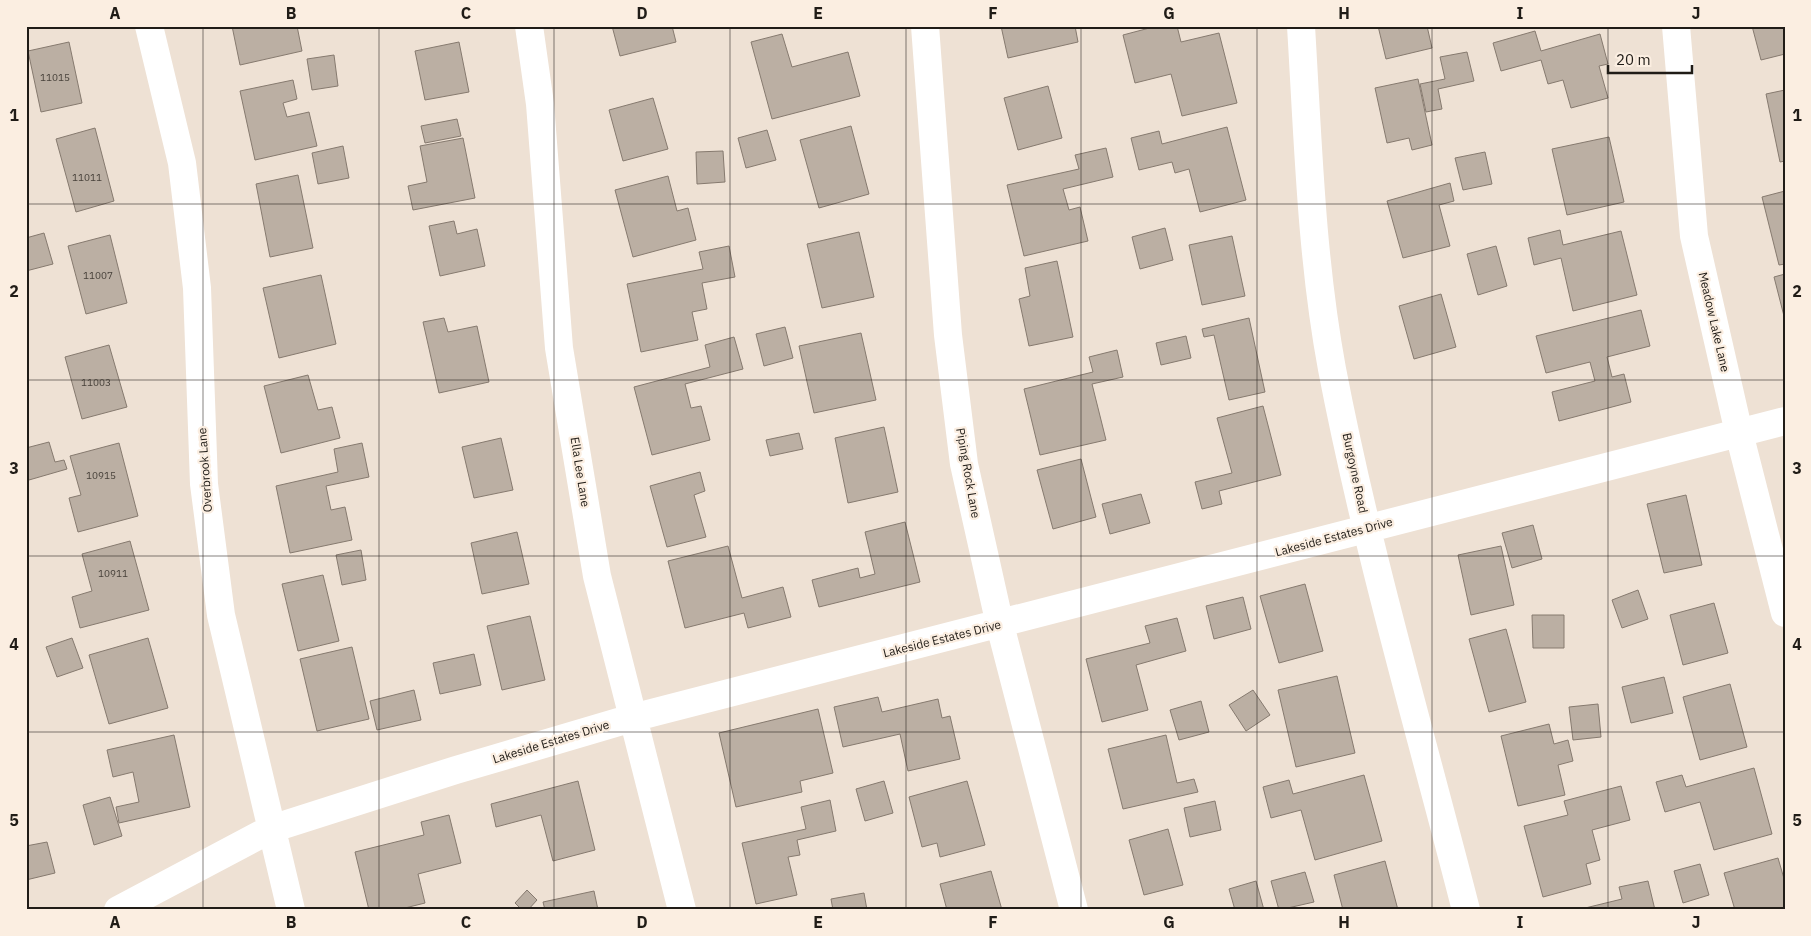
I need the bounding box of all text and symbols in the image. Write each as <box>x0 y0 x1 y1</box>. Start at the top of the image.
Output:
text: A <box>110 3 121 23</box>
text: B <box>286 3 297 23</box>
text: C <box>461 3 471 23</box>
text: D <box>636 3 648 23</box>
text: E <box>813 3 823 23</box>
text: F <box>988 3 998 23</box>
text: G <box>1163 3 1175 23</box>
text: H <box>1338 3 1350 23</box>
text: I <box>1517 3 1524 23</box>
text: J <box>1692 3 1700 23</box>
scale bar <box>1608 42 1692 74</box>
text: 20 m <box>1616 50 1651 69</box>
house number: 11015 <box>40 71 70 84</box>
text: 1 <box>9 105 19 125</box>
text: 1 <box>1792 105 1802 125</box>
house number: 11011 <box>72 171 102 184</box>
house number: 11007 <box>83 269 113 282</box>
street label: Meadow Lake Lane <box>1696 270 1733 374</box>
text: 2 <box>9 281 19 301</box>
text: 2 <box>1792 281 1802 301</box>
house number: 11003 <box>81 376 111 389</box>
street label: Overbrook Lane <box>194 427 215 513</box>
street label: Piping Rock Lane <box>953 427 984 520</box>
street label: Burgoyne Road <box>1340 431 1371 514</box>
street label: Ella Lee Lane <box>568 436 593 508</box>
text: 3 <box>9 458 19 478</box>
text: 3 <box>1792 458 1802 478</box>
house number: 10915 <box>86 469 116 482</box>
street label: Lakeside Estates Drive <box>1273 514 1395 559</box>
house number: 10911 <box>98 567 128 580</box>
street label: Lakeside Estates Drive <box>881 617 1003 660</box>
text: 4 <box>9 634 19 654</box>
text: 4 <box>1792 634 1802 654</box>
street label: Lakeside Estates Drive <box>491 717 611 766</box>
text: 5 <box>9 810 19 830</box>
text: 5 <box>1792 810 1802 830</box>
text: A <box>110 912 121 932</box>
text: B <box>286 912 297 932</box>
text: C <box>461 912 471 932</box>
text: D <box>636 912 648 932</box>
text: E <box>813 912 823 932</box>
text: F <box>988 912 998 932</box>
text: G <box>1163 912 1175 932</box>
text: H <box>1338 912 1350 932</box>
text: I <box>1517 912 1524 932</box>
text: J <box>1692 912 1700 932</box>

